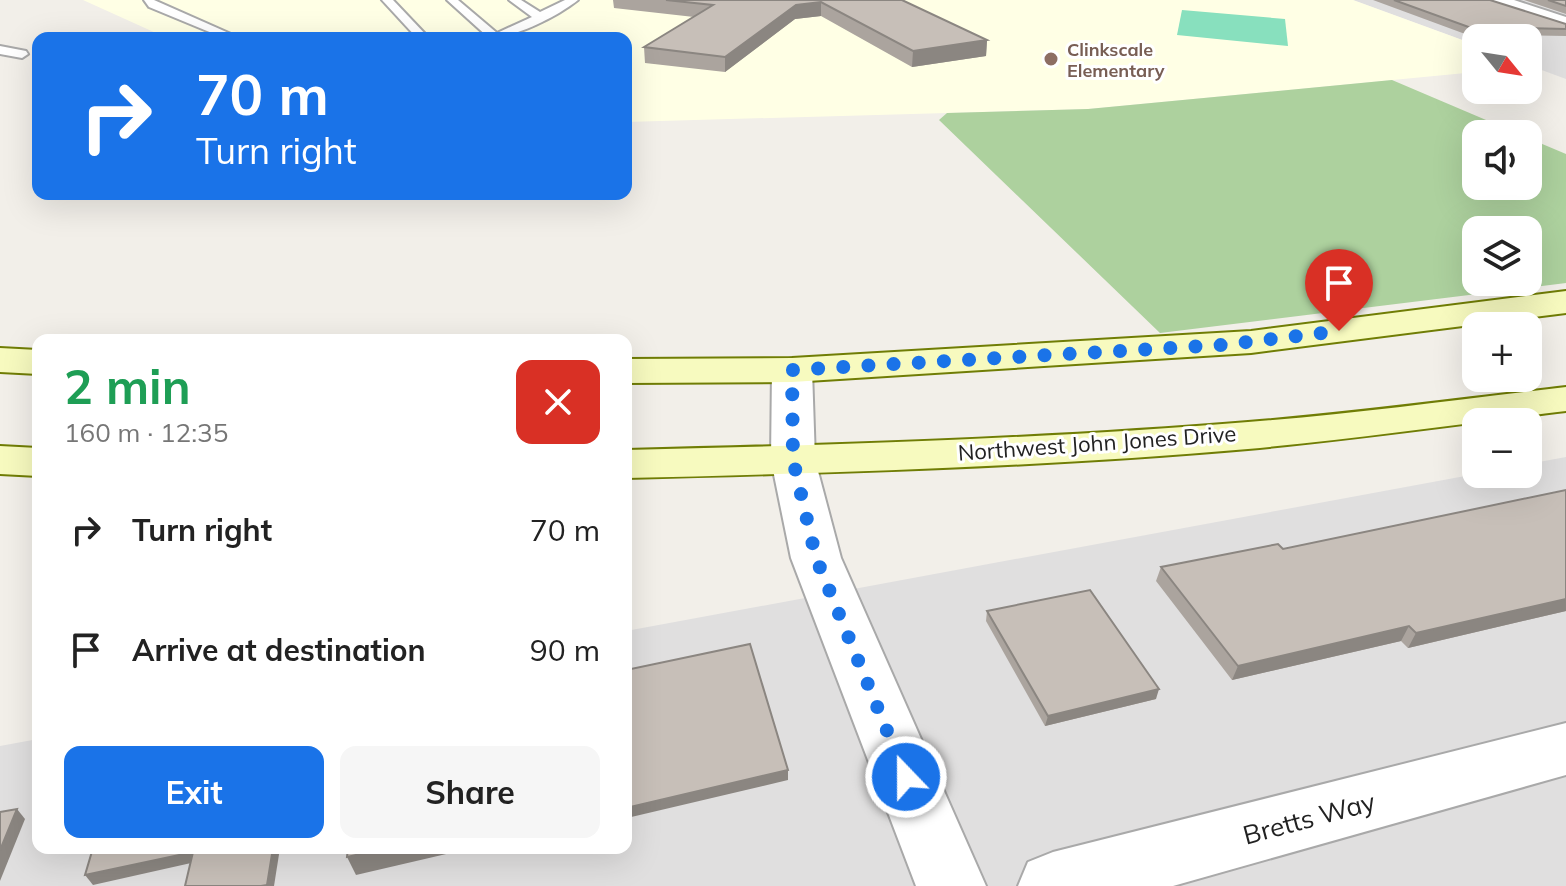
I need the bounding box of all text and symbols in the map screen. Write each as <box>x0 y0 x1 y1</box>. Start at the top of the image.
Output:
north arrow <box>1462 24 1542 104</box>
map controls <box>1462 24 1542 488</box>
place label: Clinkscale Elementary <box>1067 38 1165 82</box>
marker: Clinkscale Elementary <box>1042 50 1060 68</box>
text: 70 m <box>196 59 329 129</box>
icon: right <box>64 64 168 168</box>
button: sound <box>1462 120 1542 200</box>
text: Turn right <box>196 128 357 173</box>
button: layers <box>1462 216 1542 296</box>
pin <box>1305 249 1373 331</box>
icon: arrive <box>1317 261 1361 305</box>
button: + <box>1462 312 1542 392</box>
text: 2 min <box>64 356 191 416</box>
button: close <box>516 360 600 444</box>
button: − <box>1462 408 1542 488</box>
text: 160 m · 12:35 <box>64 416 228 449</box>
street label: Northwest John Jones Drive <box>957 419 1237 467</box>
icon: right <box>64 508 108 552</box>
text: Turn right <box>132 511 272 549</box>
text: 70 m <box>530 511 600 549</box>
icon: arrive <box>64 628 108 672</box>
text: Arrive at destination <box>132 631 426 669</box>
text: 90 m <box>530 631 600 669</box>
position arrow <box>864 735 948 819</box>
button: Exit <box>64 746 324 838</box>
button: Share <box>340 746 600 838</box>
street label: Bretts Way <box>1239 785 1379 851</box>

